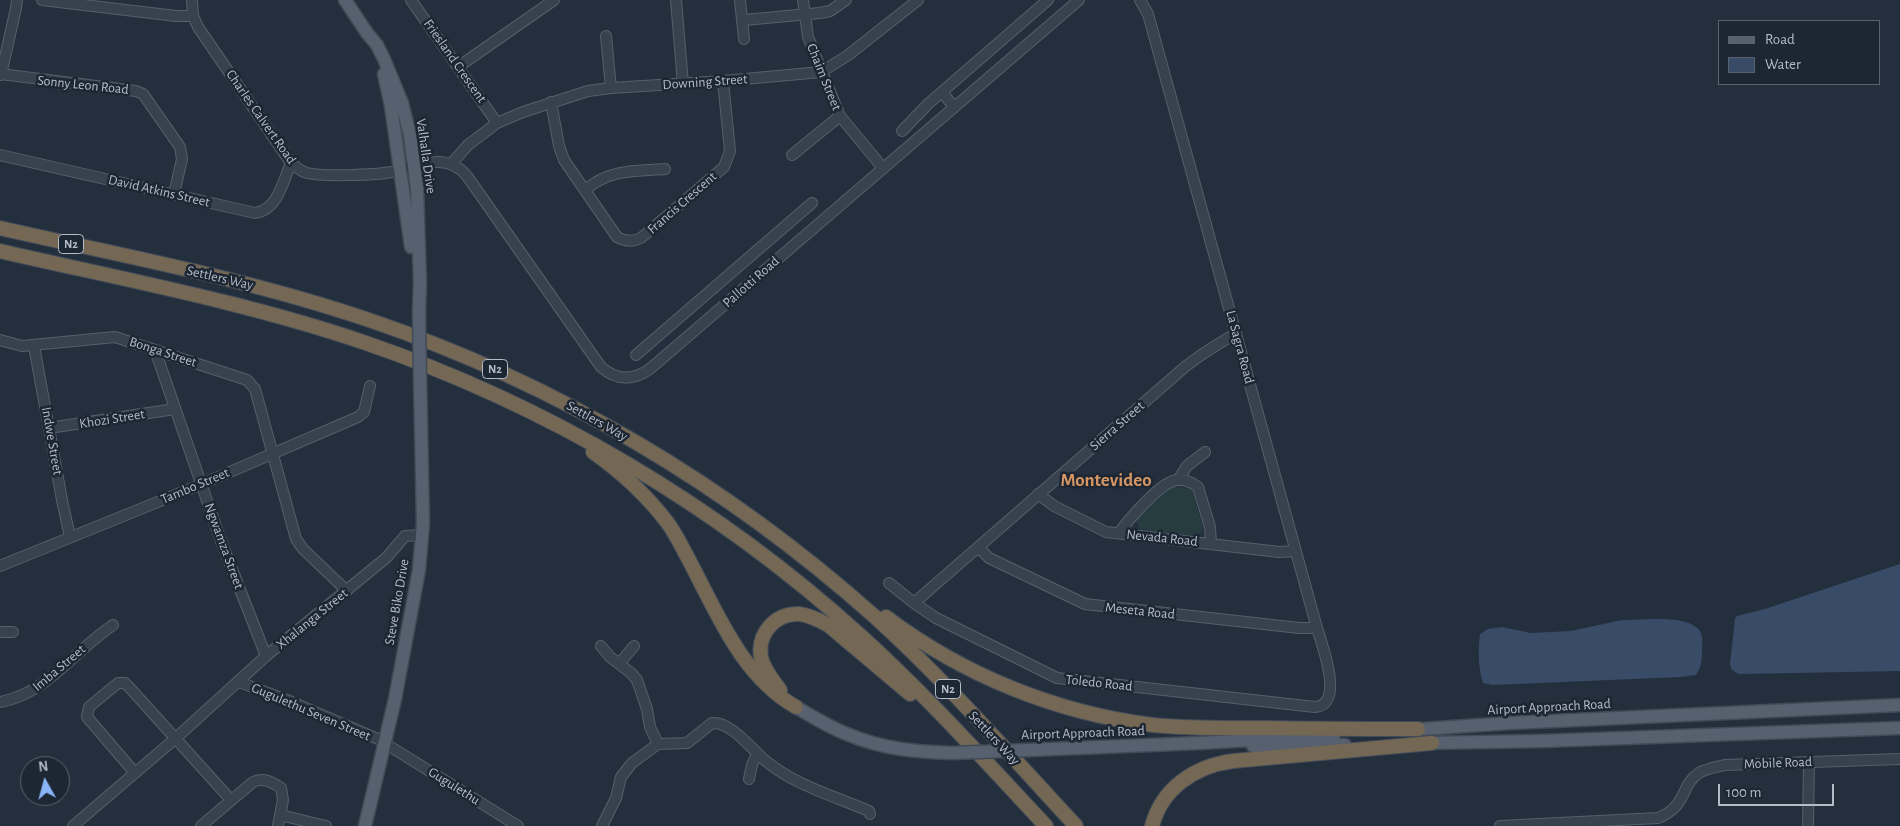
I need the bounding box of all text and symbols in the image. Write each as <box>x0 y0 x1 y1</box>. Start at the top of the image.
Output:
street label: Friesland Crescent <box>420 16 490 106</box>
legend <box>1718 20 1880 85</box>
text: Road <box>1765 32 1795 47</box>
street label: Chaim Street <box>803 41 845 113</box>
text: Water <box>1765 57 1801 72</box>
street label: Charles Calvert Road <box>222 67 300 167</box>
street label: Downing Street <box>662 71 748 93</box>
street label: Sonny Leon Road <box>37 72 129 98</box>
street label: Valhalla Drive <box>412 117 440 195</box>
street label: Francis Crescent <box>644 168 720 238</box>
street label: David Atkins Street <box>106 171 212 211</box>
road number: N2 <box>58 234 84 253</box>
street label: Pallotti Road <box>719 253 783 311</box>
street label: Settlers Way <box>185 262 255 294</box>
street label: La Sagra Road <box>1222 308 1258 386</box>
street label: Bonga Street <box>127 333 199 371</box>
road number: N2 <box>482 359 508 378</box>
street label: Settlers Way <box>563 397 631 445</box>
street label: Sierra Street <box>1086 398 1148 454</box>
street label: Indwe Street <box>38 406 66 476</box>
street label: Khozi Street <box>78 406 146 432</box>
street label: Tambo Street <box>158 464 232 508</box>
district label: Montevideo <box>1060 469 1152 491</box>
street label: Ngwamza Street <box>201 501 247 591</box>
street label: Nevada Road <box>1125 526 1199 550</box>
street label: Steve Biko Drive <box>381 558 413 646</box>
street label: Xhalanga Street <box>273 585 351 653</box>
street label: Meseta Road <box>1104 599 1176 623</box>
street label: Imba Street <box>29 641 89 695</box>
street label: Toledo Road <box>1065 671 1133 695</box>
street label: Gugulethu Seven Street <box>249 679 373 745</box>
road number: N2 <box>936 680 960 699</box>
street label: Airport Approach Road <box>1487 695 1611 719</box>
street label: Settlers Way <box>965 708 1023 768</box>
street label: Airport Approach Road <box>1021 722 1145 744</box>
street label: Mobile Road <box>1744 753 1812 773</box>
north arrow <box>20 756 70 806</box>
text: N <box>38 760 49 775</box>
street label: Gugulethu <box>425 764 483 808</box>
scale bar <box>1720 774 1836 806</box>
text: 100 m <box>1726 785 1761 800</box>

